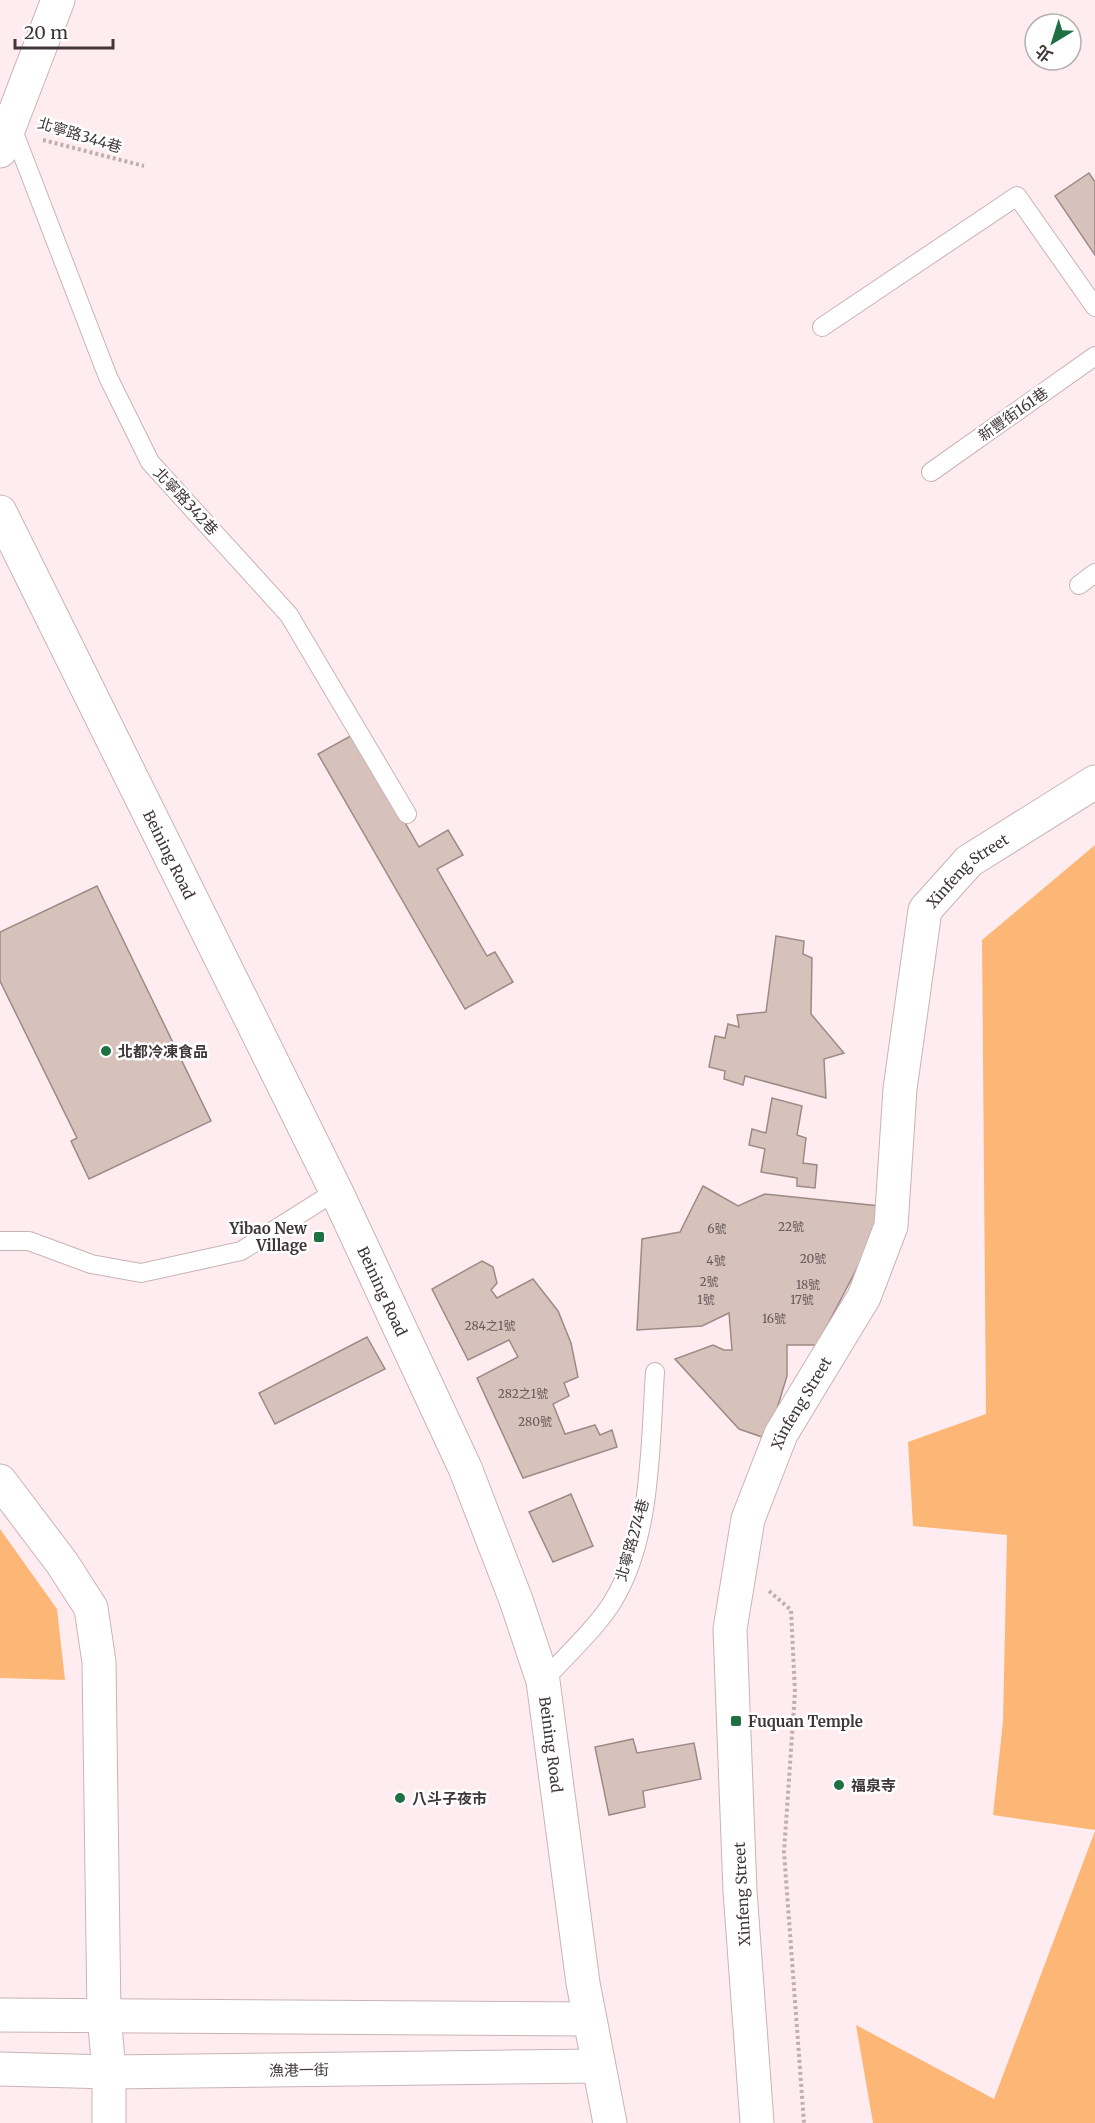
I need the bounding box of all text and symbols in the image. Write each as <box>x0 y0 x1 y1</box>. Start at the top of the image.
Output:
scale bar <box>15 12 112 50</box>
north arrow <box>1023 12 1083 72</box>
text: 20 m <box>24 21 68 44</box>
text: 北 <box>1031 41 1056 67</box>
street label: 北寧路344巷 <box>36 113 124 157</box>
street label: 新豐街161巷 <box>974 383 1052 445</box>
street label: 北寧路342巷 <box>150 463 222 539</box>
street label: Beining Road <box>139 807 199 902</box>
street label: Xinfeng Street <box>922 829 1012 912</box>
place label: 北都冷凍食品 <box>118 1042 208 1061</box>
marker: 北都冷凍食品 <box>99 1044 113 1058</box>
place label: Yibao New Village <box>229 1219 308 1255</box>
house number: 22號 <box>778 1219 804 1234</box>
house number: 6號 <box>707 1221 727 1236</box>
marker: Yibao New Village <box>312 1230 326 1244</box>
street label: Beining Road <box>354 1243 412 1339</box>
house number: 20號 <box>800 1251 826 1266</box>
house number: 4號 <box>706 1253 726 1268</box>
house number: 2號 <box>699 1274 719 1289</box>
house number: 18號 <box>796 1277 820 1292</box>
house number: 1號 <box>697 1292 715 1307</box>
house number: 17號 <box>790 1292 814 1307</box>
house number: 16號 <box>762 1311 786 1326</box>
house number: 284之1號 <box>465 1318 515 1333</box>
street label: Xinfeng Street <box>767 1353 835 1452</box>
house number: 282之1號 <box>498 1386 548 1401</box>
house number: 280號 <box>518 1414 552 1429</box>
street label: 北寧路274巷 <box>611 1497 653 1583</box>
street label: Beining Road <box>536 1695 567 1794</box>
place label: Fuquan Temple <box>748 1712 863 1731</box>
marker: Fuquan Temple <box>729 1714 743 1728</box>
place label: 福泉寺 <box>851 1776 896 1795</box>
marker: 福泉寺 <box>832 1778 846 1792</box>
place label: 八斗子夜市 <box>412 1789 487 1808</box>
marker: 八斗子夜市 <box>393 1791 407 1805</box>
street label: Xinfeng Street <box>730 1841 754 1946</box>
street label: 漁港一街 <box>269 2060 329 2080</box>

